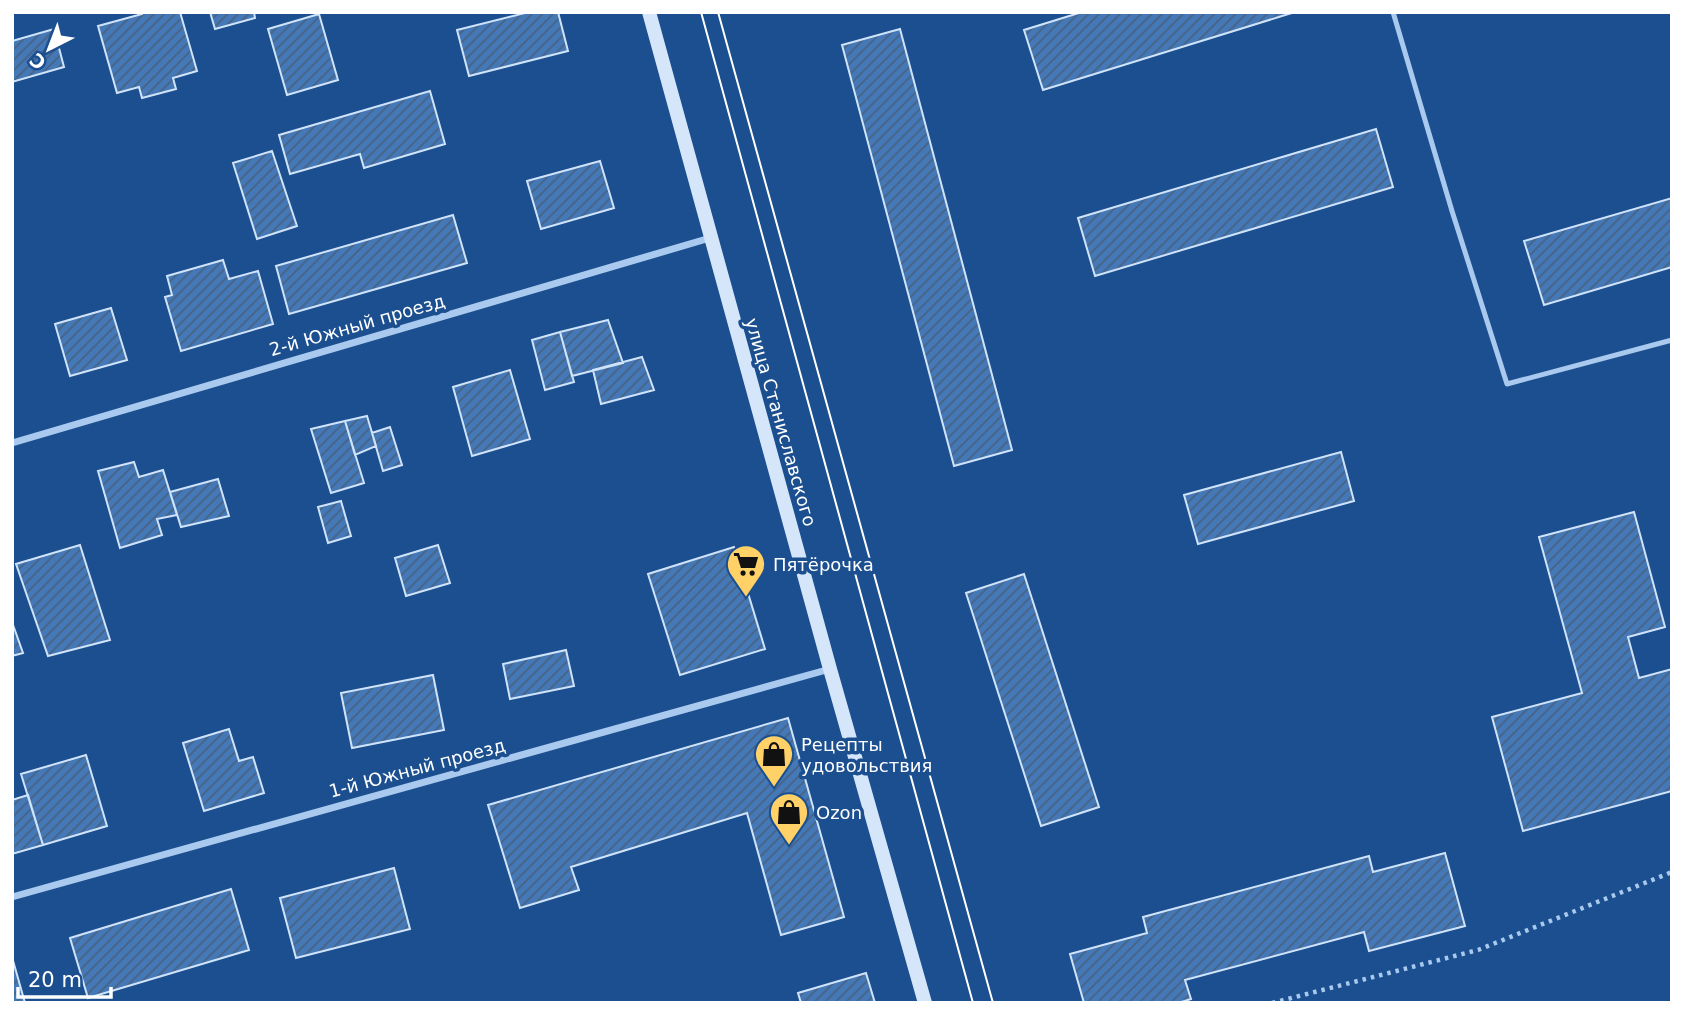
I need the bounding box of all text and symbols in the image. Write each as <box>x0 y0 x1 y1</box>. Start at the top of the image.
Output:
north arrow <box>14 14 84 84</box>
text: С <box>25 49 50 74</box>
street label: 2-й Южный проезд <box>267 290 447 360</box>
street label: улица Станиславского <box>741 315 821 529</box>
supermarket icon: Пятёрочка <box>725 543 767 598</box>
place label: Пятёрочка <box>773 554 874 575</box>
shop icon: Рецепты удовольствия <box>753 733 795 788</box>
street label: 1-й Южный проезд <box>327 734 507 802</box>
place label: Рецепты удовольствия <box>801 734 932 776</box>
shop icon: Ozon <box>768 791 810 846</box>
place label: Ozon <box>816 802 862 823</box>
scale bar <box>18 956 110 1000</box>
text: 20 m <box>28 968 82 992</box>

